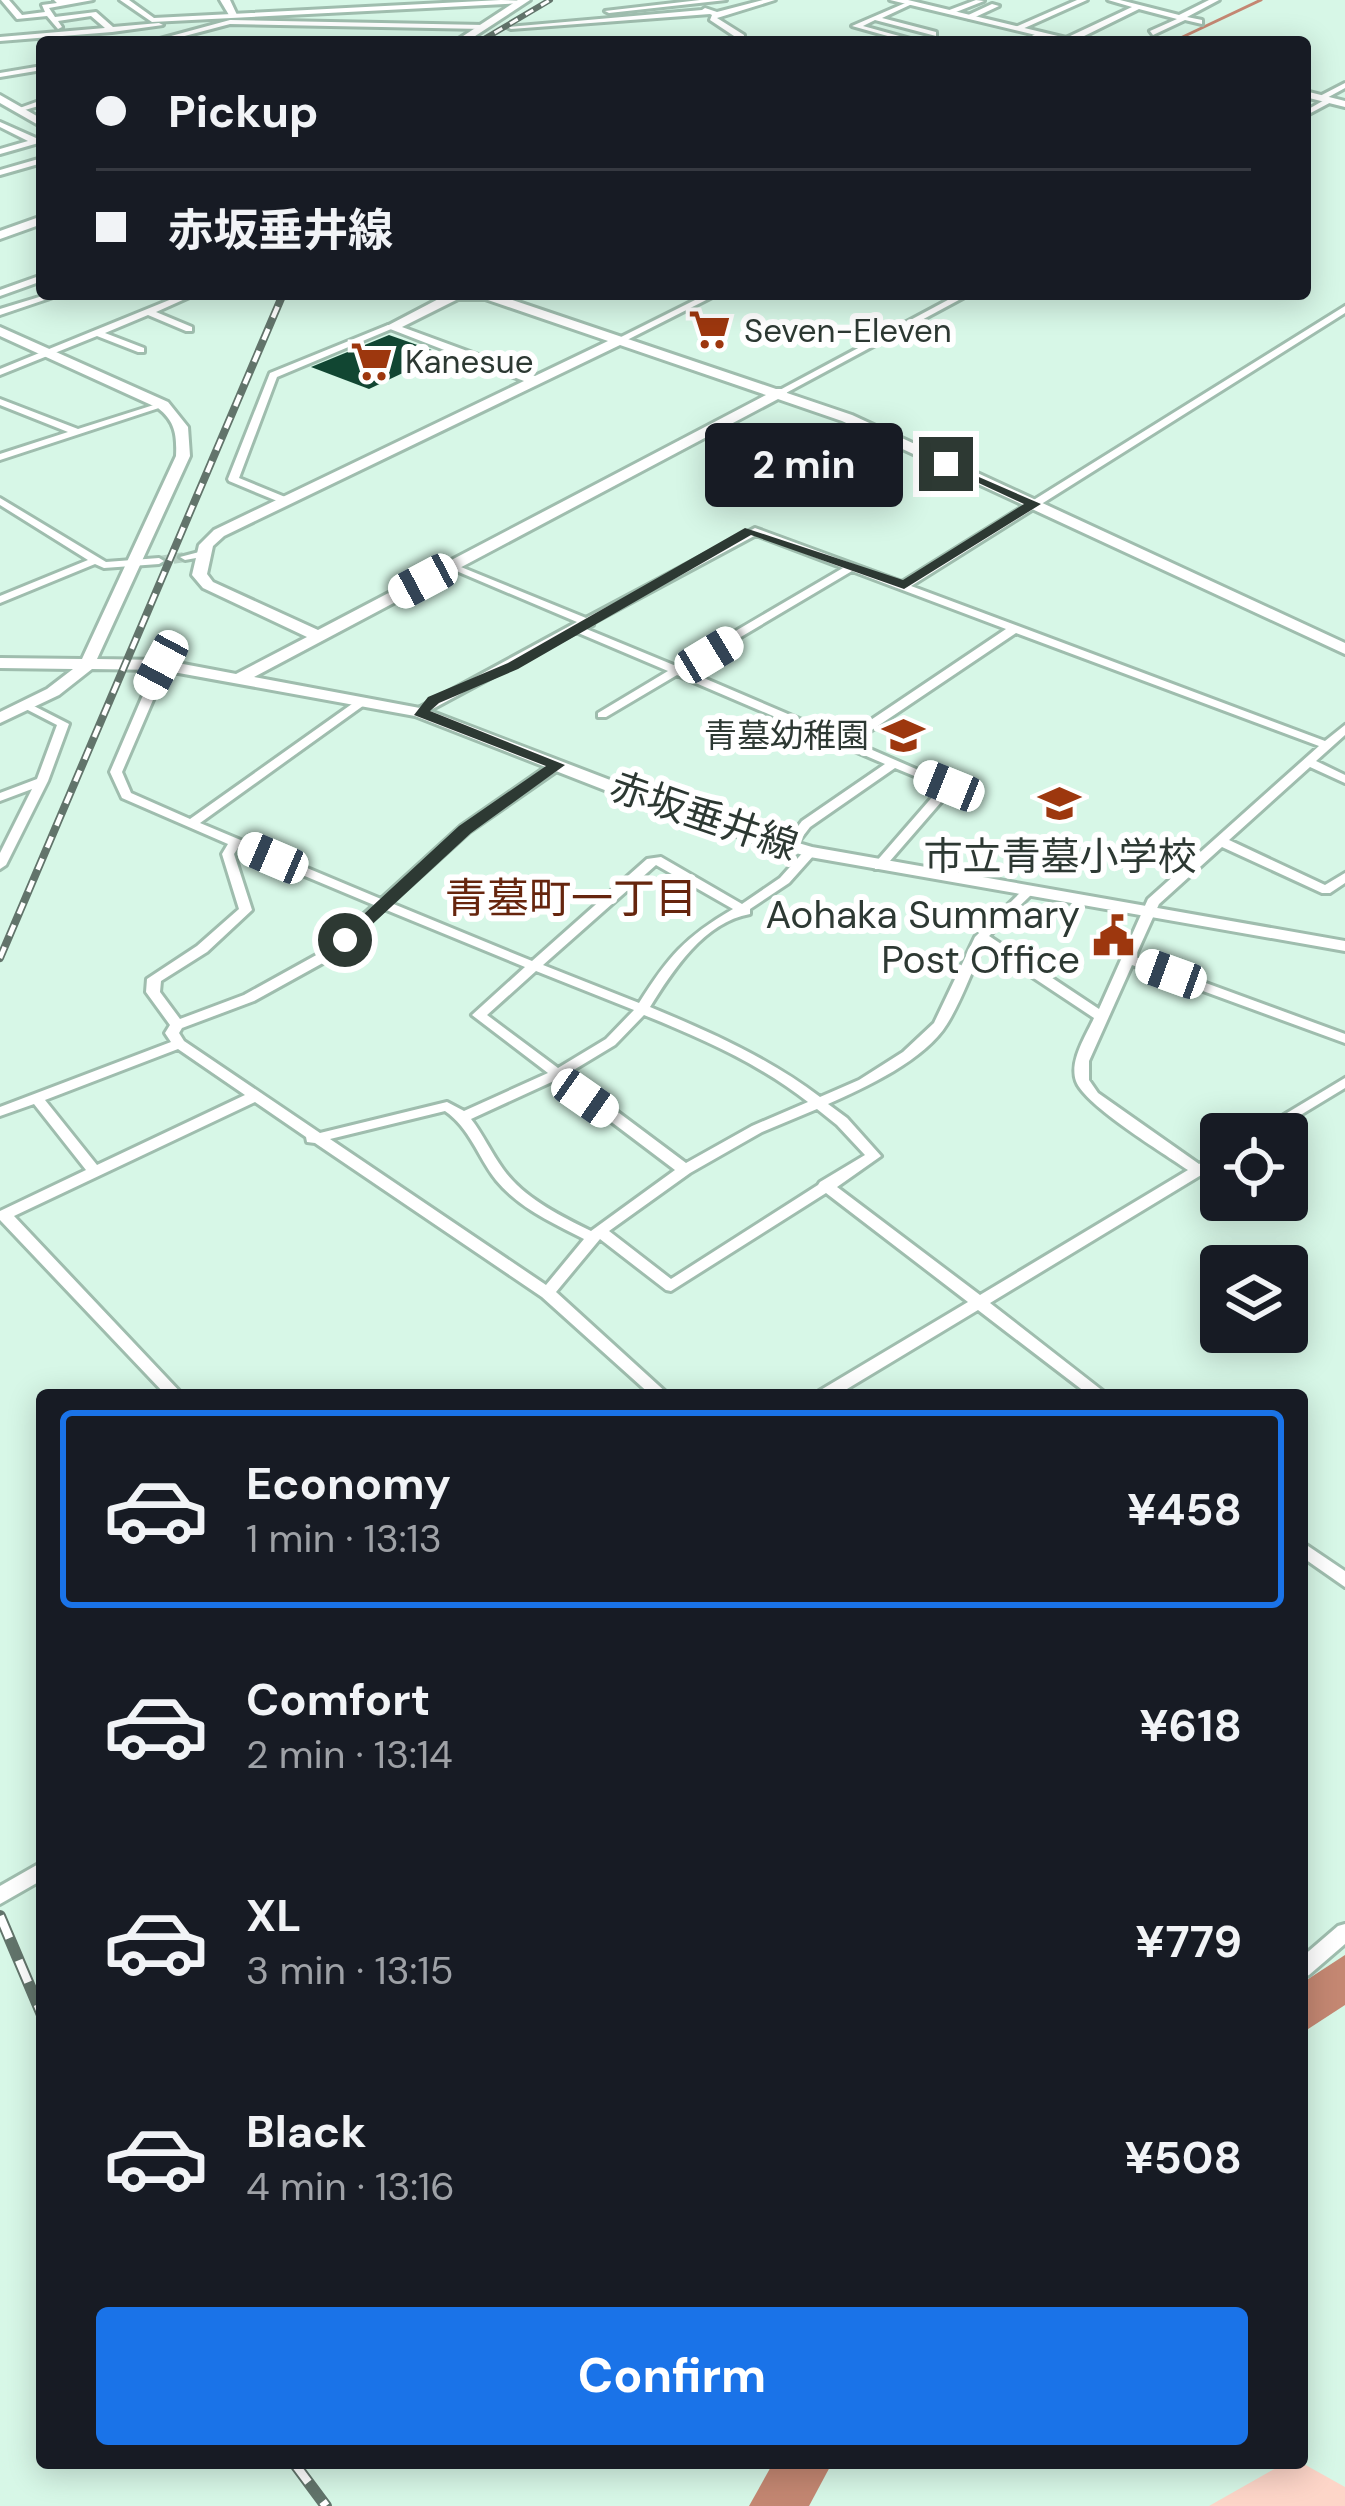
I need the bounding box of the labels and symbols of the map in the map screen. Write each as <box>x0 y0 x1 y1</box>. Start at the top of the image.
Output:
supermarket icon: Seven-Eleven <box>687 307 733 353</box>
place label: Seven-Eleven <box>744 309 952 352</box>
supermarket icon: Kanesue <box>348 338 394 384</box>
place label: Kanesue <box>405 340 533 383</box>
callout: 2 min <box>706 422 904 506</box>
route end <box>919 437 973 491</box>
car <box>383 548 463 614</box>
car <box>669 621 749 689</box>
car <box>128 625 194 705</box>
school or university icon: 青墓幼稚園 <box>880 712 926 758</box>
place label: 青墓幼稚園 <box>704 714 869 757</box>
car <box>909 756 989 816</box>
street label: 赤坂垂井線 <box>604 760 804 872</box>
school or university icon: 市立青墓小学校 <box>1037 781 1083 827</box>
car <box>233 827 313 889</box>
place label: 市立青墓小学校 <box>923 831 1197 882</box>
district label: 青墓町一丁目 <box>445 871 697 926</box>
place label: Aohaka Summary Post Office <box>766 889 1080 985</box>
route start <box>318 913 372 967</box>
public building icon: Aohaka Summary Post Office <box>1091 913 1137 959</box>
car <box>1131 945 1211 1003</box>
car <box>545 1063 625 1133</box>

